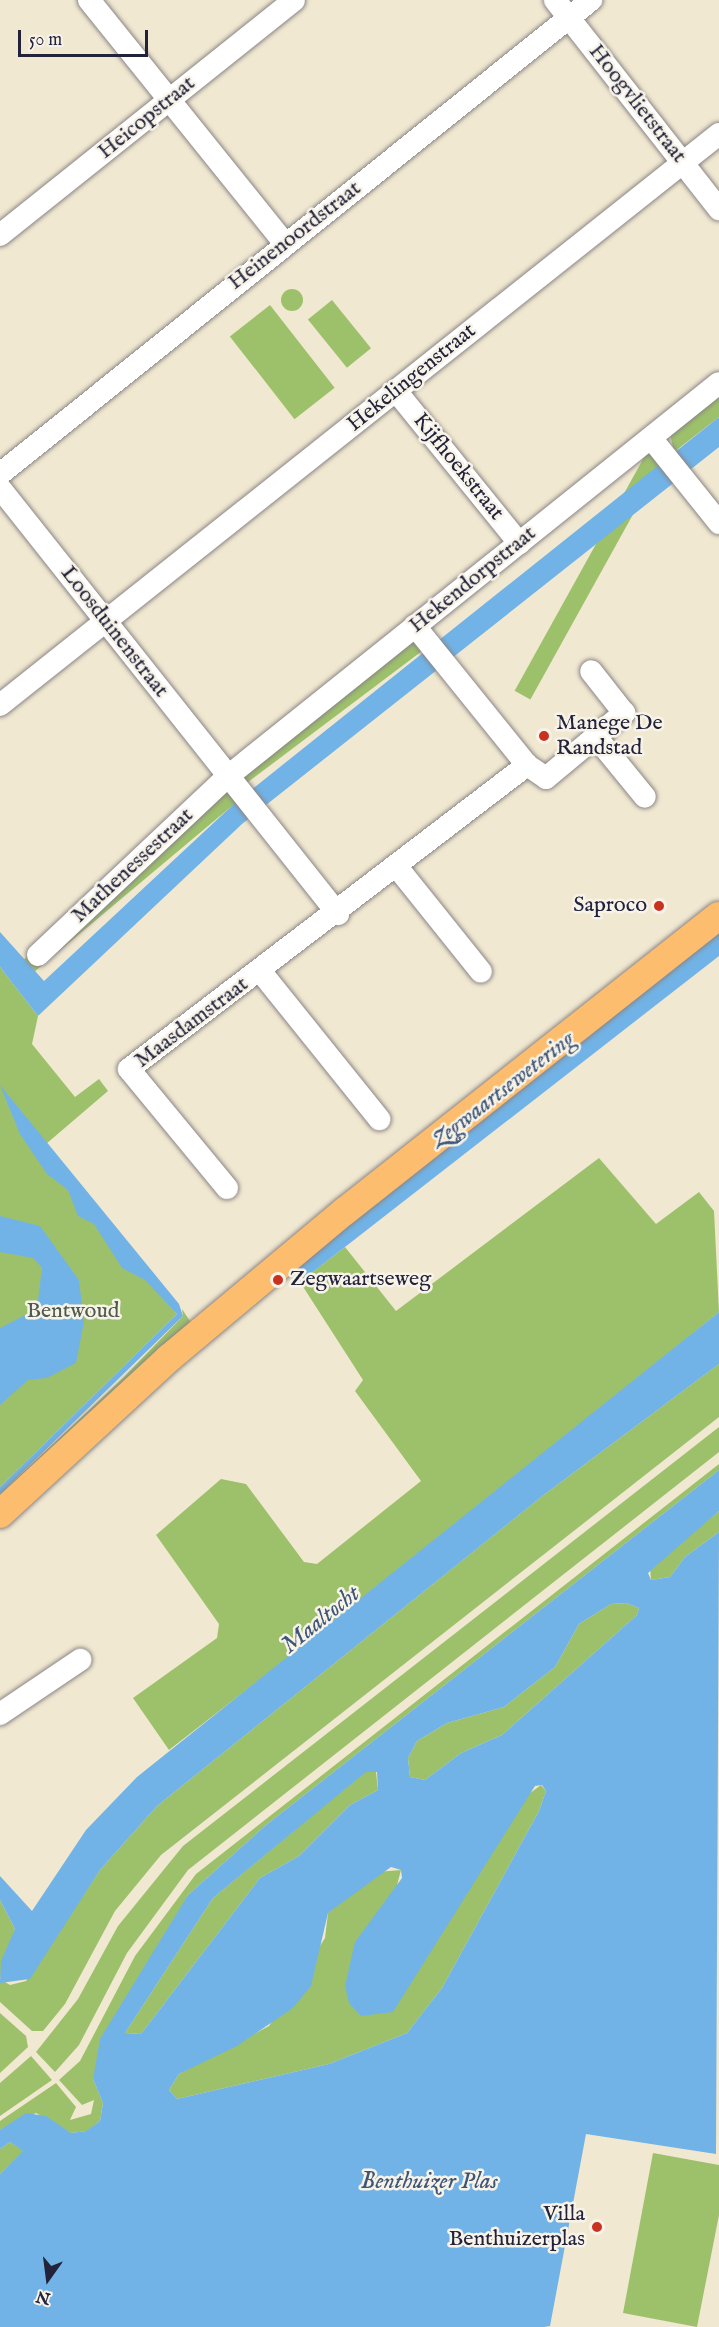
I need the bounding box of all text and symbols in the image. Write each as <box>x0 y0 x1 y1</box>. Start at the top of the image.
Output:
scale bar <box>21 18 152 56</box>
text: 50 m <box>29 29 62 52</box>
street label: Hoogvlietstraat <box>582 39 692 169</box>
street label: Heicopstraat <box>93 71 201 165</box>
street label: Heinenoordstraat <box>223 176 367 296</box>
street label: Hekelingenstraat <box>342 318 482 438</box>
street label: Kijfhoekstraat <box>407 408 509 526</box>
street label: Hekendorpstraat <box>404 521 542 639</box>
street label: Loosduinenstraat <box>54 561 174 703</box>
place label: Manege De Randstad <box>556 710 663 762</box>
marker: Manege De Randstad <box>537 729 551 743</box>
street label: Mathenessestraat <box>67 803 199 929</box>
place label: Saproco <box>573 893 647 919</box>
marker: Saproco <box>652 899 666 913</box>
street label: Maasdamstraat <box>130 972 254 1074</box>
water label: Zegwaartsewetering <box>426 1025 580 1155</box>
place label: Zegwaartseweg <box>290 1267 431 1293</box>
marker: Zegwaartseweg <box>271 1273 285 1287</box>
park label: Bentwoud <box>26 1299 120 1325</box>
water label: Maaltocht <box>276 1580 366 1660</box>
water label: Benthuizer Plas <box>360 2168 498 2196</box>
place label: Villa Benthuizerplas <box>449 2201 585 2252</box>
marker: Villa Benthuizerplas <box>590 2220 604 2234</box>
north arrow <box>18 2249 78 2309</box>
text: N <box>35 2285 53 2308</box>

